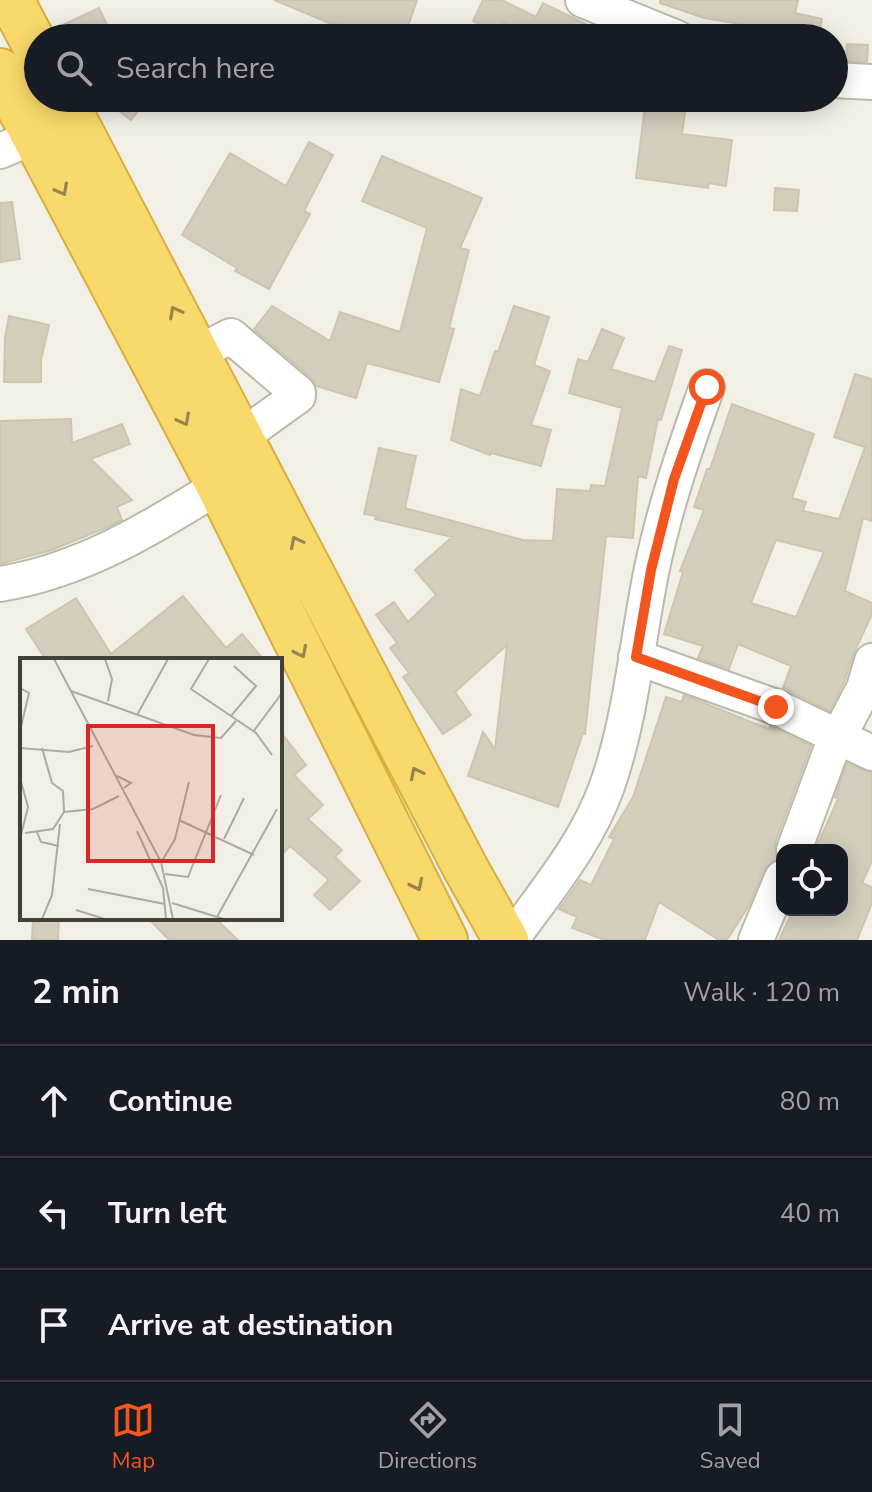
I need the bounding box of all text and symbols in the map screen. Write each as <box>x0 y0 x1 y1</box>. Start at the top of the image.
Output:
search box <box>24 24 848 112</box>
icon: search <box>52 46 96 90</box>
text: Search here <box>116 48 275 89</box>
one-way arrow <box>53 182 68 197</box>
one-way arrow <box>170 306 185 320</box>
route start <box>689 369 725 405</box>
one-way arrow <box>174 412 189 426</box>
one-way arrow <box>291 536 306 551</box>
one-way arrow <box>291 643 307 658</box>
inset map <box>20 658 282 920</box>
route end <box>758 689 794 725</box>
one-way arrow <box>410 767 425 781</box>
map controls <box>776 844 848 916</box>
button: locate <box>776 844 848 916</box>
one-way arrow <box>407 876 423 891</box>
text: 2 min <box>32 969 120 1015</box>
text: Walk · 120 m <box>683 975 840 1010</box>
icon: ahead <box>32 1079 76 1123</box>
text: Continue <box>108 1081 233 1122</box>
text: 80 m <box>780 1084 840 1119</box>
icon: left <box>32 1191 76 1235</box>
text: Turn left <box>108 1193 226 1234</box>
text: 40 m <box>780 1196 840 1231</box>
icon: arrive <box>32 1303 76 1347</box>
text: Arrive at destination <box>108 1305 393 1346</box>
tab: Map <box>111 1398 155 1476</box>
tab: Directions <box>378 1398 477 1476</box>
tab: Saved <box>700 1398 761 1476</box>

